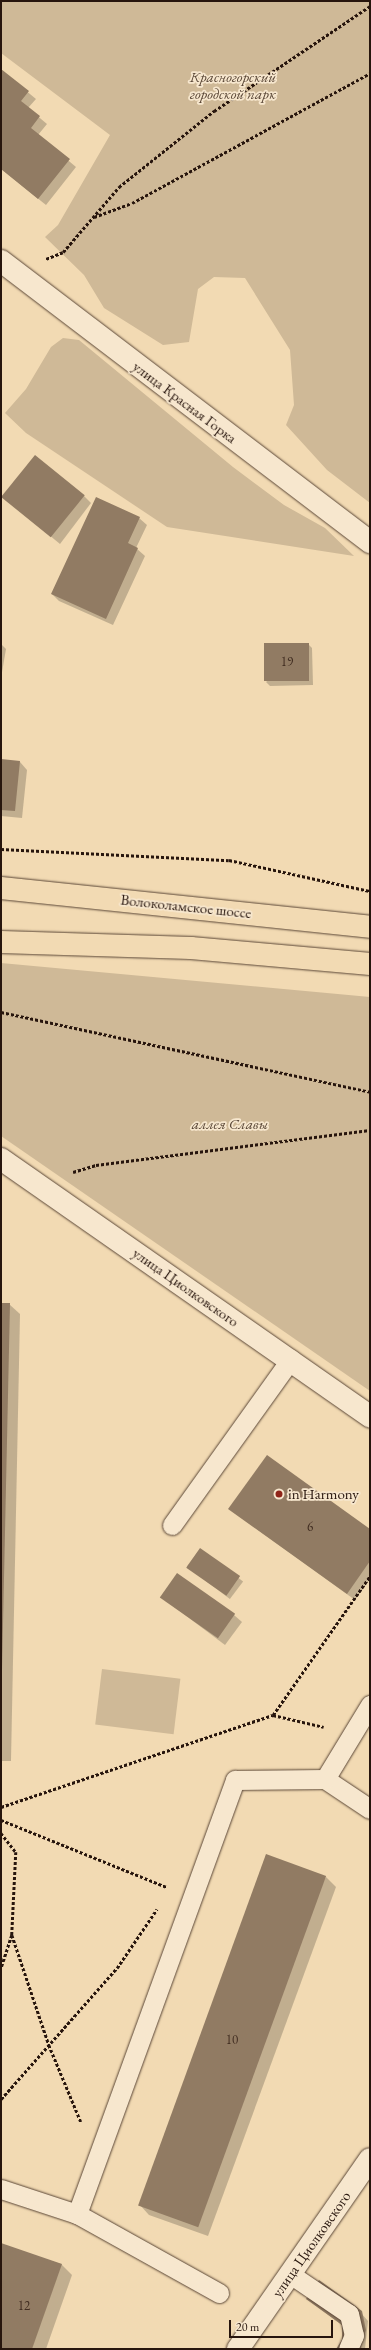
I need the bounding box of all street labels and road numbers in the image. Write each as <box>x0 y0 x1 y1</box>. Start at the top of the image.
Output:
street label: улица Красная Горка <box>130 357 240 447</box>
street label: Волоколамское шоссе <box>120 890 252 922</box>
street label: улица Циолковского <box>129 1244 243 1330</box>
street label: улица Циолковского <box>268 2187 354 2301</box>

